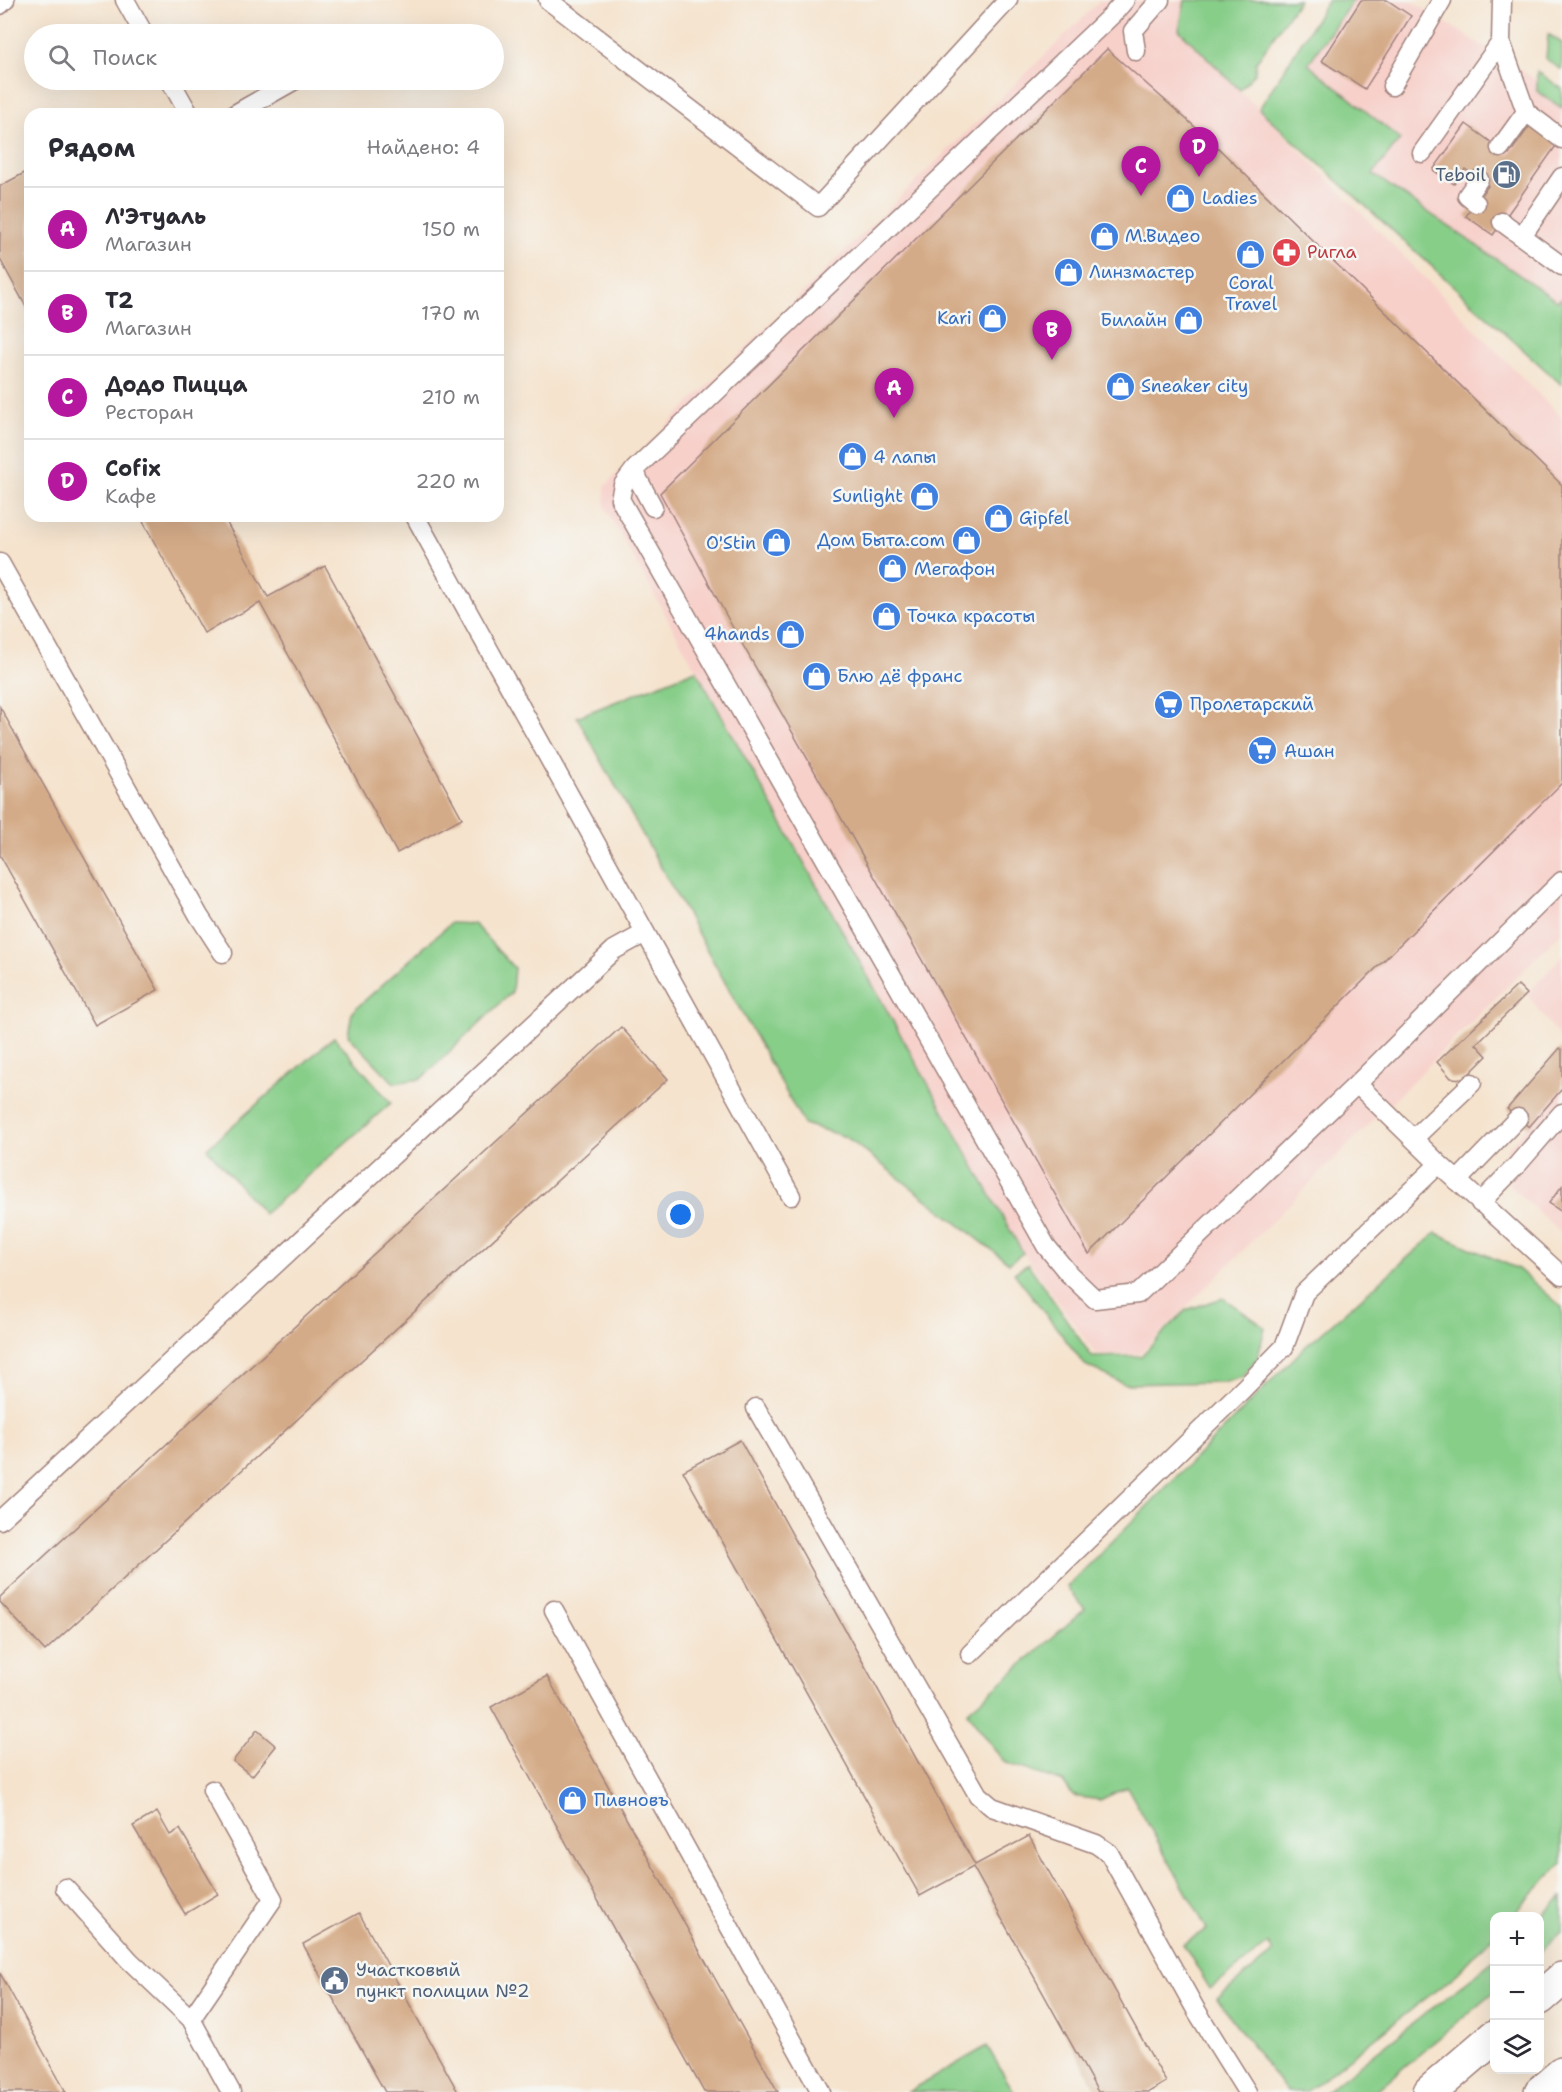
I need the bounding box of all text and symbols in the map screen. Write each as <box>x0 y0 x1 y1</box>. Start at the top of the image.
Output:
search box <box>24 24 504 90</box>
icon: search <box>45 41 78 74</box>
text: Поиск <box>93 43 157 72</box>
pin: D <box>1180 128 1218 177</box>
text: Рядом <box>48 130 135 165</box>
text: Найдено: 4 <box>367 134 480 160</box>
pin: C <box>1122 146 1160 196</box>
fuel station icon: Teboil <box>1491 159 1523 191</box>
place label: Teboil <box>1435 163 1487 187</box>
shop icon: Ladies <box>1165 182 1197 214</box>
place label: Ladies <box>1202 186 1258 210</box>
text: Л'Этуаль <box>105 202 206 231</box>
text: A <box>60 216 75 242</box>
text: 150 m <box>422 216 480 242</box>
shop icon: М.Видео <box>1088 220 1120 252</box>
place label: М.Видео <box>1125 224 1200 248</box>
text: Магазин <box>105 231 192 257</box>
pharmacy icon: Ригла <box>1270 236 1302 268</box>
shop icon: Coral Travel <box>1235 238 1267 270</box>
place label: Ригла <box>1307 240 1357 264</box>
shop icon: Линзмастер <box>1052 256 1084 288</box>
place label: Линзмастер <box>1089 260 1195 284</box>
place label: Coral Travel <box>1225 271 1278 316</box>
text: T2 <box>105 286 133 315</box>
text: B <box>61 300 74 326</box>
text: 170 m <box>421 300 480 326</box>
shop icon: Kari <box>977 302 1009 334</box>
shop icon: Билайн <box>1172 304 1204 336</box>
place label: Kari <box>937 306 972 330</box>
place label: Билайн <box>1100 308 1167 332</box>
pin: B <box>1032 310 1072 360</box>
text: Магазин <box>105 315 192 341</box>
pin: A <box>874 368 914 418</box>
text: Додо Пицца <box>105 370 248 399</box>
shop icon: Sneaker city <box>1104 370 1136 402</box>
place label: Sneaker city <box>1141 374 1248 398</box>
text: C <box>61 384 74 410</box>
text: 210 m <box>421 384 480 410</box>
text: Ресторан <box>105 399 194 425</box>
shop icon: 4 лапы <box>836 441 868 473</box>
place label: 4 лапы <box>873 445 936 469</box>
text: Cofix <box>105 454 161 483</box>
text: D <box>60 468 75 494</box>
text: 220 m <box>416 468 480 494</box>
shop icon: Sunlight <box>908 480 940 512</box>
text: Кафе <box>105 483 157 509</box>
place label: Sunlight <box>832 484 903 508</box>
shop icon: Gipfel <box>982 502 1014 534</box>
place label: Gipfel <box>1019 506 1070 530</box>
shop icon: Дом Быта.com <box>950 524 982 556</box>
shop icon: O'Stin <box>761 527 793 559</box>
place label: Дом Быта.com <box>817 528 945 552</box>
place label: O'Stin <box>706 531 756 555</box>
shop icon: Мегафон <box>877 553 909 585</box>
place label: Мегафон <box>914 557 995 581</box>
shop icon: Точка красоты <box>870 600 902 632</box>
place label: Точка красоты <box>907 604 1035 628</box>
shop icon: 4hands <box>775 618 807 650</box>
place label: 4hands <box>704 622 770 646</box>
shop icon: Блю дё франс <box>800 660 832 692</box>
place label: Блю дё франс <box>837 664 962 688</box>
supermarket icon: Пролетарский <box>1153 688 1185 720</box>
place label: Пролетарский <box>1190 692 1314 716</box>
supermarket icon: Ашан <box>1247 735 1279 767</box>
place label: Ашан <box>1284 739 1335 763</box>
your location <box>666 1200 695 1229</box>
shop icon: Пивновъ <box>557 1784 589 1816</box>
place label: Пивновъ <box>594 1788 669 1812</box>
map controls <box>1490 1912 1544 2074</box>
button: + <box>1490 1912 1544 1966</box>
place label: Участковый пункт полиции №2 <box>356 1958 530 2003</box>
public building icon: Участковый пункт полиции №2 <box>319 1964 351 1996</box>
button: − <box>1490 1966 1544 2020</box>
button: layers <box>1490 2020 1544 2074</box>

